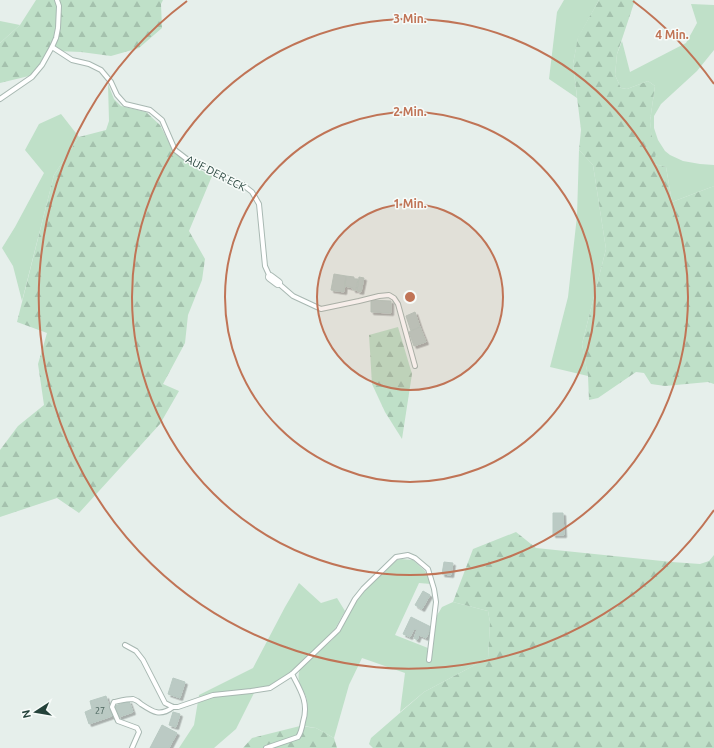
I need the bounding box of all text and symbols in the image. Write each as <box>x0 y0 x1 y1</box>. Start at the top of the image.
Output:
text: 3 Min. <box>393 12 427 25</box>
text: 4 Min. <box>655 28 689 41</box>
text: 2 Min. <box>393 105 427 118</box>
street label: AUF DER ECK <box>184 153 248 193</box>
text: 1 Min. <box>393 197 427 210</box>
centre of rings <box>403 290 417 304</box>
north arrow <box>16 692 56 732</box>
house number: 27 <box>95 706 105 716</box>
text: N <box>19 709 33 719</box>

